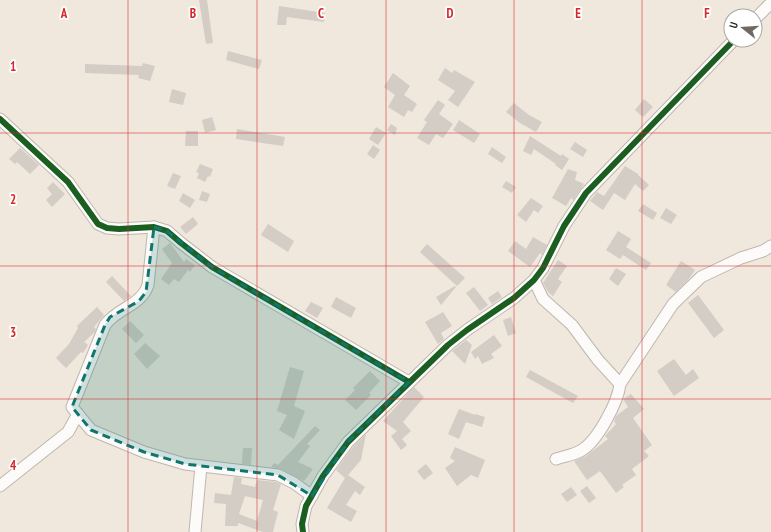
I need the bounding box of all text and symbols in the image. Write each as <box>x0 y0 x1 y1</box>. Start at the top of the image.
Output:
text: A <box>60 5 68 22</box>
text: B <box>190 5 196 22</box>
text: C <box>318 5 324 22</box>
text: D <box>447 5 454 22</box>
text: E <box>575 5 581 22</box>
text: F <box>704 5 710 22</box>
north arrow <box>723 8 763 48</box>
text: U <box>726 20 741 30</box>
text: 1 <box>10 58 16 75</box>
text: 2 <box>10 191 16 208</box>
text: 3 <box>10 324 16 341</box>
text: 4 <box>10 457 17 474</box>

